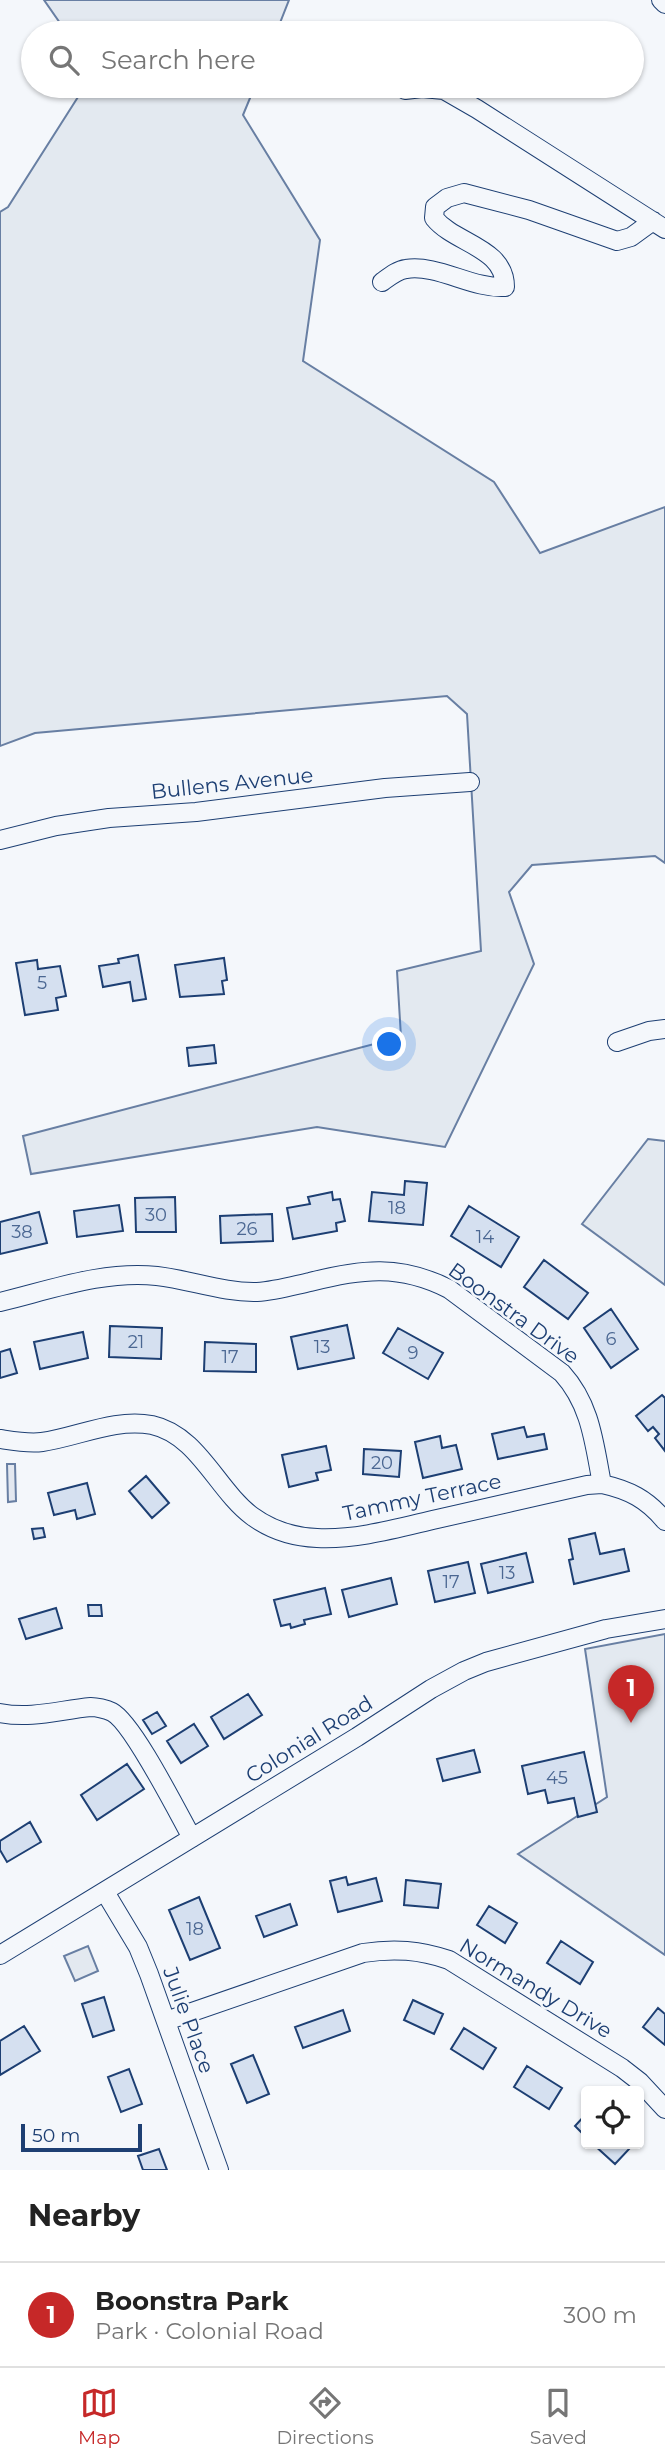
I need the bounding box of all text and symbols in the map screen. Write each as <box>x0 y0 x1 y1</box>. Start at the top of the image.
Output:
search box <box>21 21 644 98</box>
icon: search <box>45 41 83 79</box>
text: Search here <box>101 44 256 76</box>
street label: Bullens Avenue <box>150 762 314 804</box>
house number: 5 <box>37 972 47 994</box>
your location <box>372 1027 406 1061</box>
house number: 18 <box>388 1197 406 1219</box>
house number: 30 <box>145 1204 167 1226</box>
house number: 26 <box>236 1218 258 1240</box>
house number: 38 <box>11 1221 33 1243</box>
house number: 14 <box>476 1226 494 1248</box>
street label: Boonstra Drive <box>444 1257 584 1369</box>
house number: 6 <box>606 1328 617 1350</box>
house number: 21 <box>128 1331 144 1353</box>
house number: 13 <box>314 1336 330 1358</box>
house number: 9 <box>408 1342 419 1364</box>
house number: 17 <box>221 1346 239 1368</box>
house number: 20 <box>371 1452 393 1474</box>
street label: Tammy Terrace <box>341 1468 503 1526</box>
house number: 13 <box>499 1562 515 1584</box>
house number: 17 <box>442 1571 460 1593</box>
pin: 1 <box>608 1665 654 1723</box>
street label: Colonial Road <box>241 1690 377 1788</box>
house number: 45 <box>546 1767 568 1789</box>
house number: 18 <box>186 1918 204 1940</box>
street label: Normandy Drive <box>455 1933 617 2043</box>
street label: Julie Place <box>158 1962 220 2077</box>
map controls <box>581 2086 644 2149</box>
button: locate <box>581 2086 644 2149</box>
scale bar <box>21 2121 142 2153</box>
text: 50 m <box>32 2124 80 2147</box>
text: Nearby <box>28 2197 140 2234</box>
text: Boonstra Park <box>95 2285 288 2317</box>
text: 1 <box>46 2301 56 2329</box>
text: 300 m <box>563 2301 637 2329</box>
text: Park · Colonial Road <box>95 2317 324 2345</box>
tab: Map <box>78 2384 120 2449</box>
tab: Directions <box>276 2384 374 2449</box>
tab: Saved <box>530 2384 587 2449</box>

